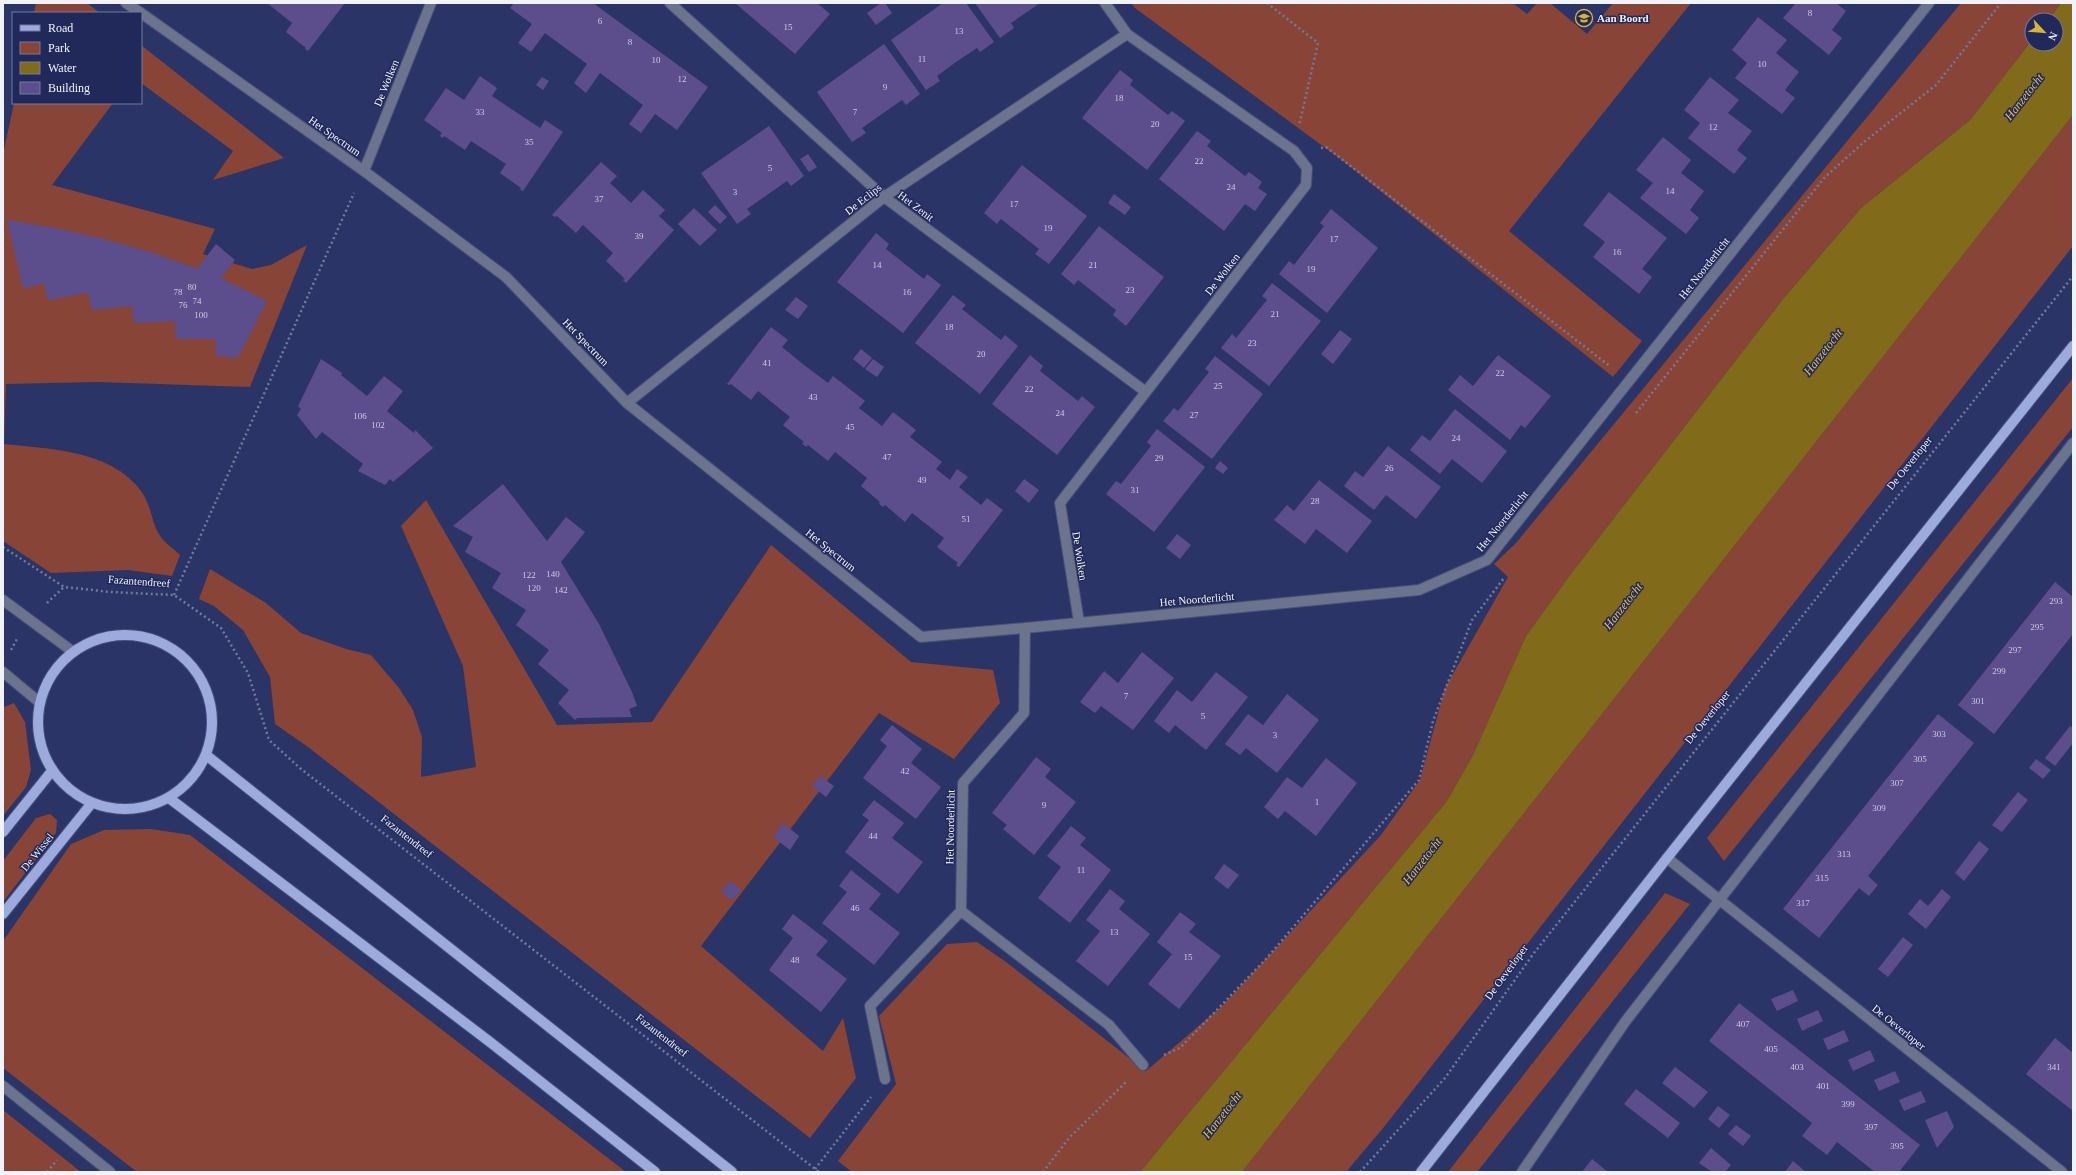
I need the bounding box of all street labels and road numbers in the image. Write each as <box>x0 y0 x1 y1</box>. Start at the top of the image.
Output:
street label: De Wolken <box>371 57 401 108</box>
street label: Het Spectrum <box>307 114 364 159</box>
street label: De Eclips <box>842 181 884 217</box>
street label: Het Zenit <box>896 189 936 223</box>
street label: Het Noorderlicht <box>1676 235 1732 301</box>
street label: De Wolken <box>1202 250 1242 297</box>
street label: Het Spectrum <box>561 316 612 368</box>
street label: De Oeverloper <box>1884 434 1934 492</box>
street label: Het Noorderlicht <box>1474 488 1530 554</box>
street label: Het Spectrum <box>804 526 859 574</box>
street label: De Wolken <box>1070 531 1090 582</box>
street label: Fazantendreef <box>108 573 171 589</box>
street label: Het Noorderlicht <box>1159 590 1235 608</box>
street label: De Oeverloper <box>1682 688 1732 746</box>
street label: Het Noorderlicht <box>943 789 957 865</box>
street label: Fazantendreef <box>379 812 436 860</box>
street label: De Wissel <box>18 831 56 873</box>
street label: De Oeverloper <box>1482 942 1530 1002</box>
street label: De Oeverloper <box>1870 1002 1928 1052</box>
street label: Fazantendreef <box>634 1011 691 1059</box>

